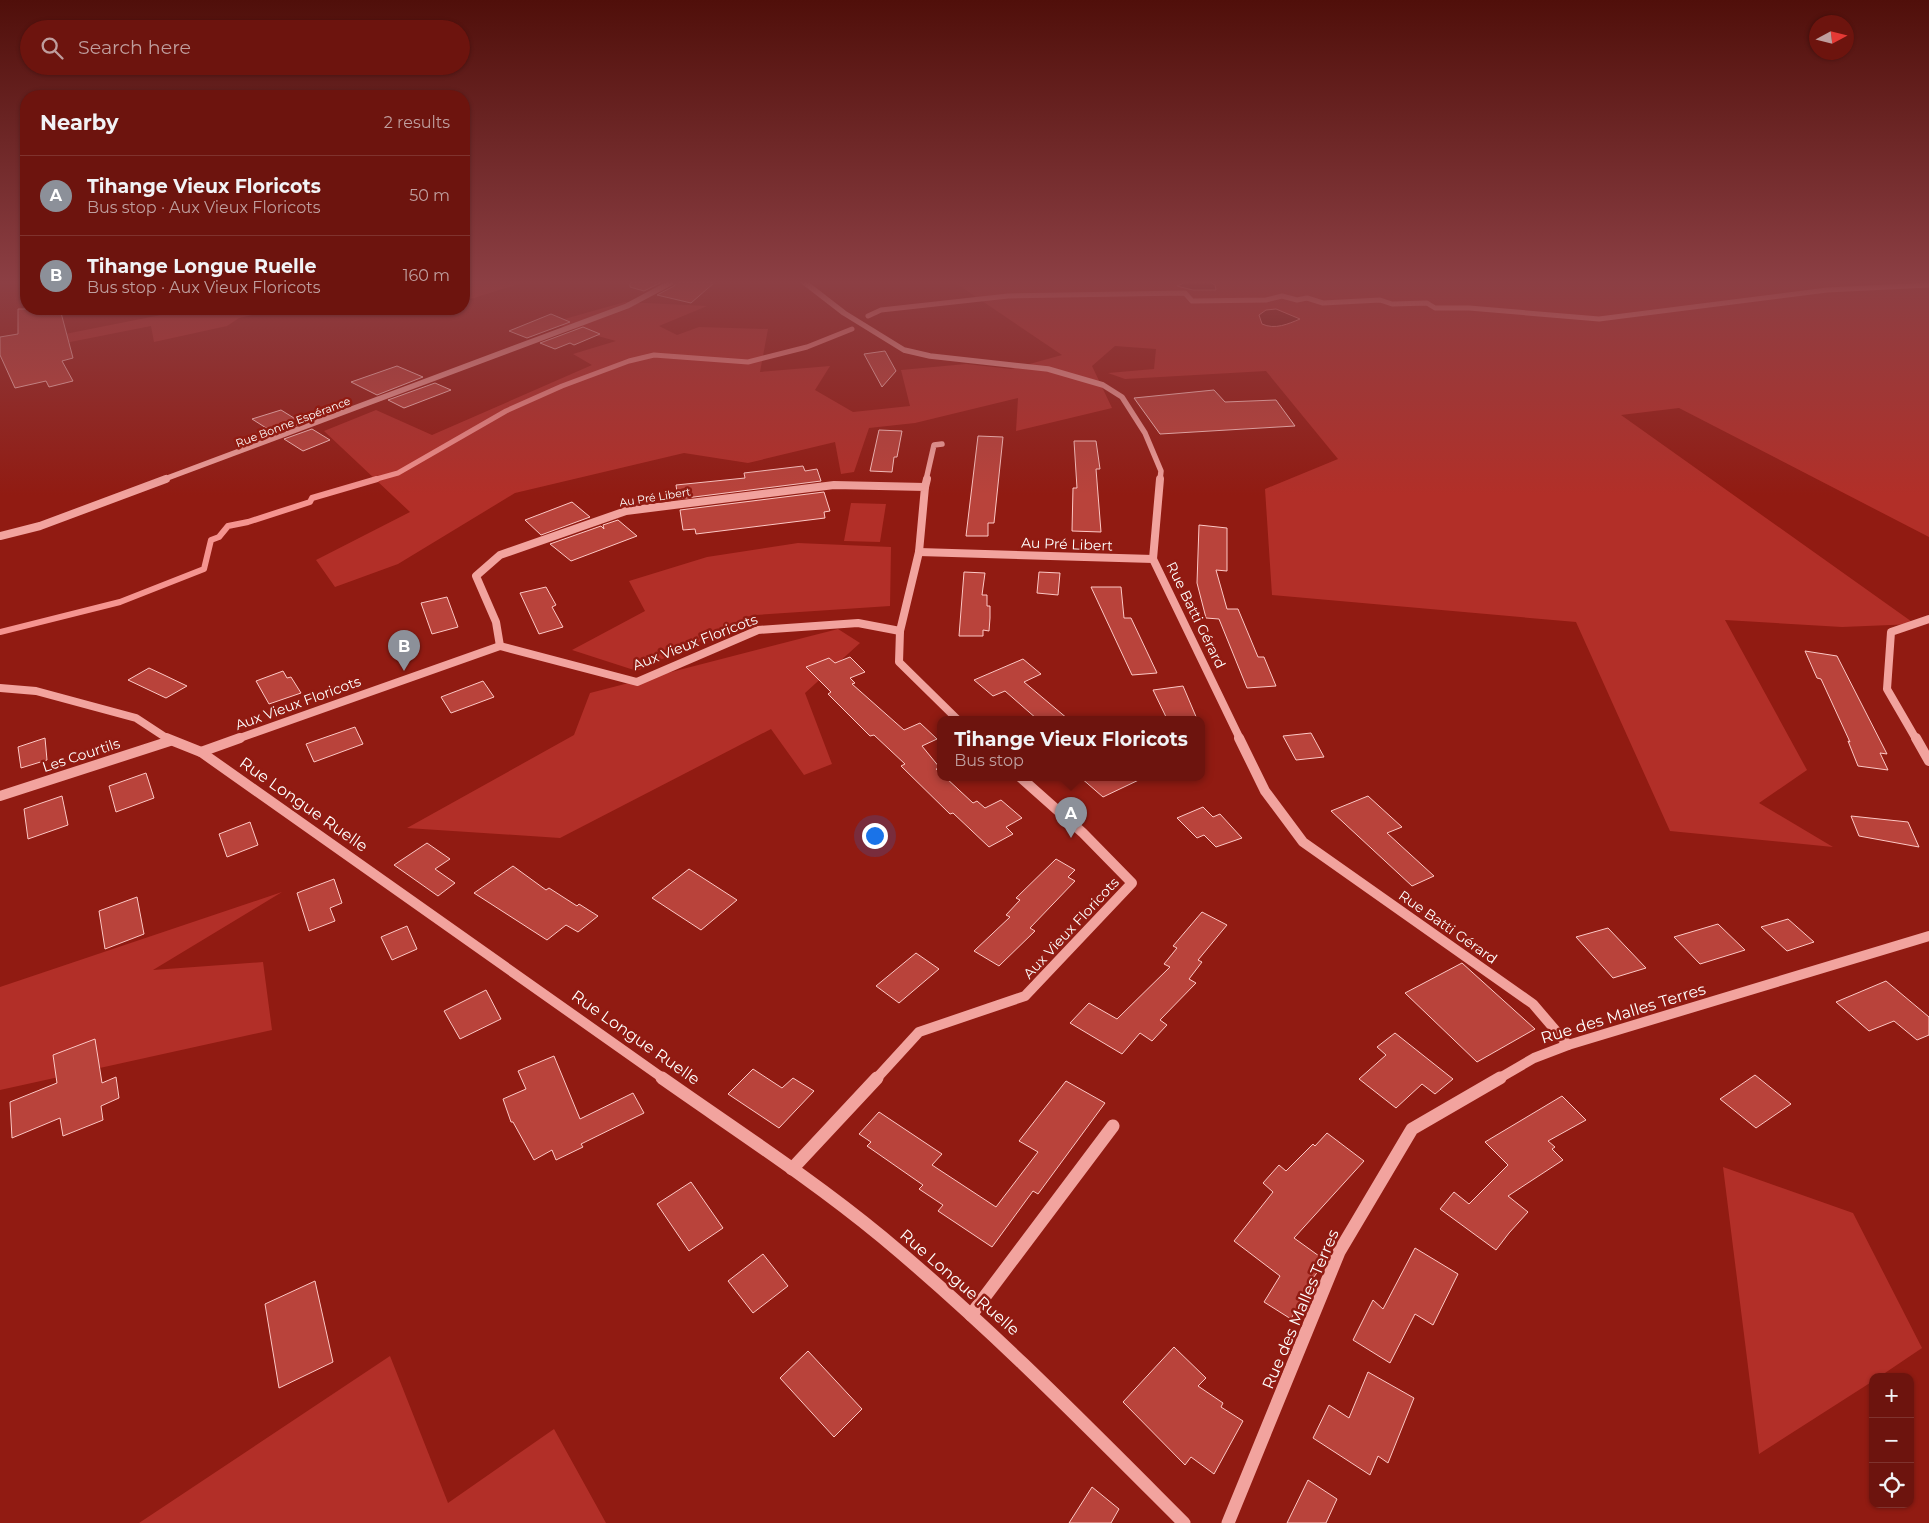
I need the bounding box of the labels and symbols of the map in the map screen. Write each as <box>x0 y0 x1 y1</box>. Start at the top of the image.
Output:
north arrow <box>1809 15 1854 60</box>
street label: Rue Bonne Espérance <box>234 394 353 450</box>
street label: Au Pré Libert <box>618 484 692 510</box>
street label: Au Pré Libert <box>1021 533 1113 555</box>
street label: Rue Batti Gérard <box>1162 559 1230 671</box>
street label: Aux Vieux Floricots <box>630 610 760 674</box>
pin: B <box>388 630 420 671</box>
street label: Aux Vieux Floricots <box>233 672 363 734</box>
street label: Les Courtils <box>40 734 122 776</box>
street label: Rue Longue Ruelle <box>236 753 371 856</box>
pin: A <box>1055 797 1087 838</box>
your location <box>862 823 888 849</box>
street label: Aux Vieux Floricots <box>1019 873 1123 983</box>
street label: Rue Batti Gérard <box>1395 886 1501 968</box>
street label: Rue des Malles Terres <box>1538 979 1708 1048</box>
street label: Rue Longue Ruelle <box>568 986 703 1089</box>
street label: Rue Longue Ruelle <box>896 1225 1023 1339</box>
street label: Rue des Malles Terres <box>1258 1226 1343 1392</box>

